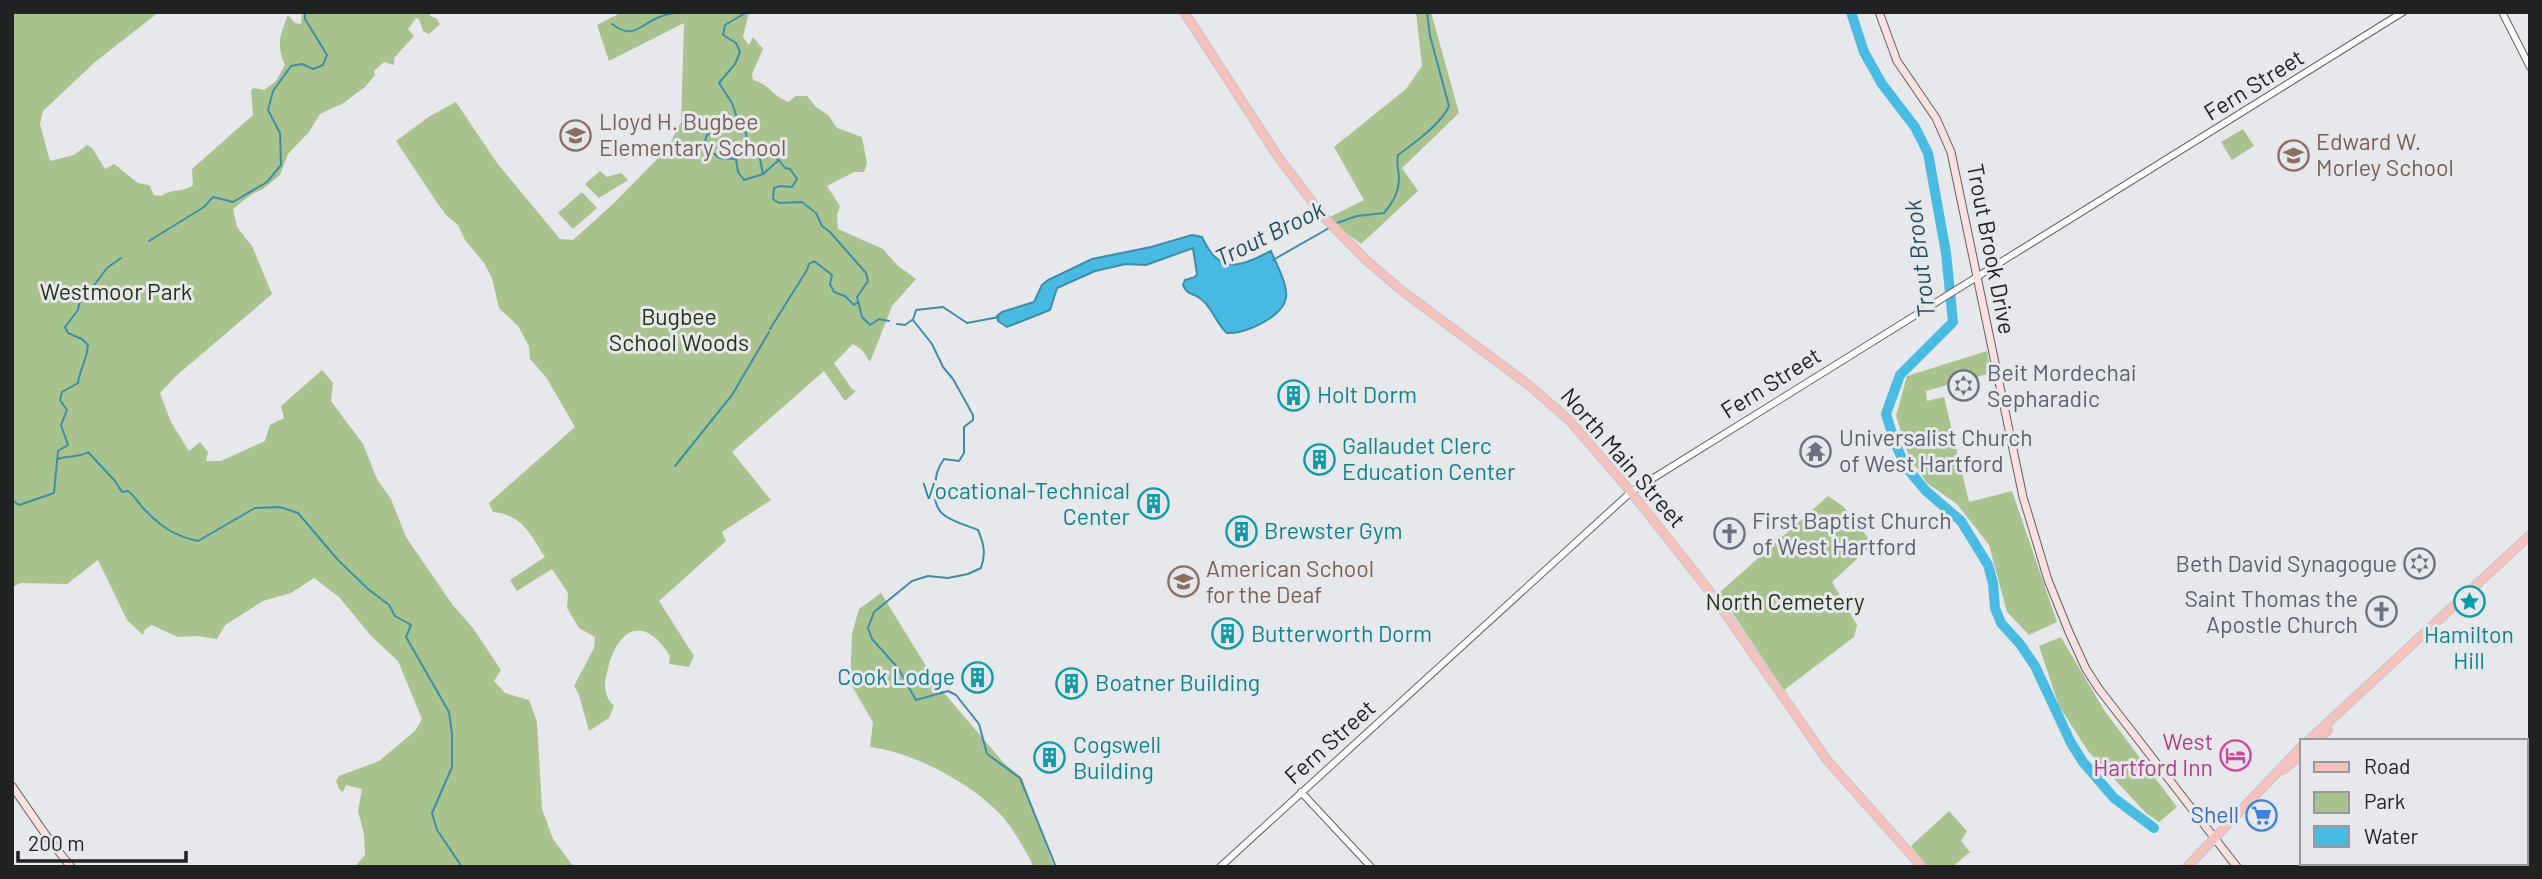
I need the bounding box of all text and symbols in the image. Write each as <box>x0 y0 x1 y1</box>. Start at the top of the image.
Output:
street label: Fern Street <box>2198 42 2309 126</box>
place label: Lloyd H. Bugbee Elementary School <box>599 107 786 161</box>
school or university icon: Lloyd H. Bugbee Elementary School <box>559 118 593 152</box>
place label: Edward W. Morley School <box>2316 127 2454 181</box>
school or university icon: Edward W. Morley School <box>2276 138 2310 172</box>
street label: Trout Brook Drive <box>1962 161 2022 336</box>
water label: Trout Brook <box>1210 193 1329 272</box>
water label: Trout Brook <box>1897 198 1940 320</box>
park label: Westmoor Park <box>40 277 192 305</box>
park label: Bugbee School Woods <box>609 302 749 356</box>
street label: Fern Street <box>1715 340 1826 424</box>
place label: Beit Mordechai Sepharadic <box>1987 358 2137 412</box>
synagogue icon: Beit Mordechai Sepharadic <box>1947 369 1981 403</box>
building icon: Holt Dorm <box>1277 378 1311 412</box>
place label: Holt Dorm <box>1317 380 1417 408</box>
street label: North Main Street <box>1555 382 1692 533</box>
place label: Universalist Church of West Hartford <box>1839 423 2033 477</box>
place label: Gallaudet Clerc Education Center <box>1342 431 1516 485</box>
temple icon: Universalist Church of West Hartford <box>1799 434 1833 468</box>
building icon: Gallaudet Clerc Education Center <box>1302 442 1336 476</box>
place label: Vocational-Technical Center <box>922 476 1131 530</box>
building icon: Vocational-Technical Center <box>1136 487 1170 521</box>
place label: First Baptist Church of West Hartford <box>1752 506 1952 560</box>
building icon: Brewster Gym <box>1224 514 1258 548</box>
place label: Brewster Gym <box>1264 516 1403 544</box>
church icon: First Baptist Church of West Hartford <box>1712 517 1746 551</box>
synagogue icon: Beth David Synagogue <box>2403 547 2437 581</box>
place label: Beth David Synagogue <box>2176 549 2397 577</box>
place label: American School for the Deaf <box>1206 554 1374 608</box>
school or university icon: American School for the Deaf <box>1166 565 1200 599</box>
place label: Saint Thomas the Apostle Church <box>2184 584 2358 638</box>
place icon: Hamilton Hill <box>2452 584 2486 618</box>
park label: North Cemetery <box>1705 587 1865 615</box>
church icon: Saint Thomas the Apostle Church <box>2364 595 2398 629</box>
building icon: Butterworth Dorm <box>1211 617 1245 651</box>
place label: Butterworth Dorm <box>1251 619 1432 647</box>
place label: Hamilton Hill <box>2424 620 2514 674</box>
building icon: Cook Lodge <box>961 660 995 694</box>
place label: Cook Lodge <box>837 662 955 690</box>
building icon: Boatner Building <box>1055 666 1089 700</box>
place label: Boatner Building <box>1095 668 1260 696</box>
street label: Fern Street <box>1278 693 1381 789</box>
place label: West Hartford Inn <box>2093 727 2213 781</box>
place label: Cogswell Building <box>1073 730 1161 784</box>
hotel icon: West Hartford Inn <box>2219 738 2253 772</box>
legend <box>2300 739 2528 865</box>
building icon: Cogswell Building <box>1033 741 1067 775</box>
text: Road <box>2364 753 2410 778</box>
text: Park <box>2364 788 2405 813</box>
supermarket icon: Shell <box>2245 798 2279 832</box>
place label: Shell <box>2190 800 2239 828</box>
scale bar <box>18 820 186 864</box>
text: Water <box>2364 823 2419 848</box>
text: 200 m <box>28 830 85 855</box>

